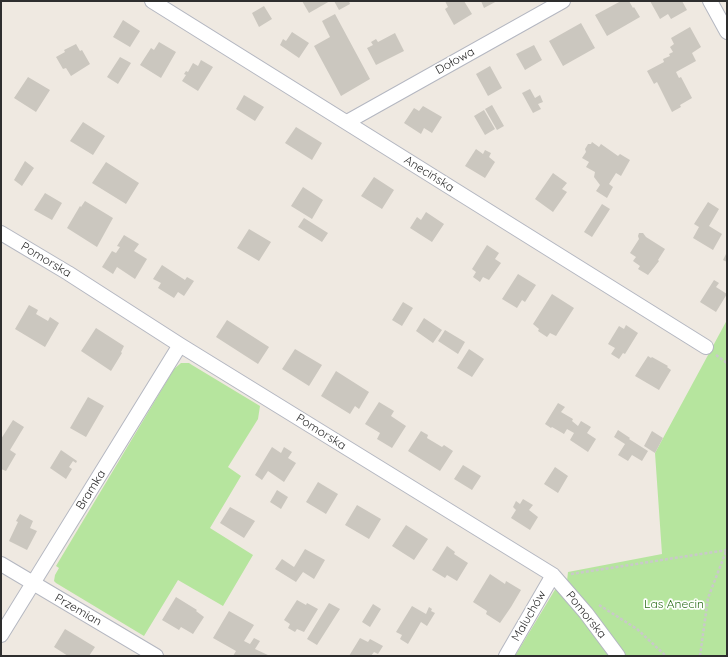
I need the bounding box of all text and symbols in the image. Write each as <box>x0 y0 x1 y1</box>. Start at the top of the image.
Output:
street label: Dołowa <box>433 44 477 78</box>
street label: Anecińska <box>401 153 457 195</box>
street label: Pomorska <box>18 239 74 281</box>
street label: Pomorska <box>293 411 349 453</box>
street label: Bramka <box>73 467 109 513</box>
street label: Maluchów <box>509 588 549 644</box>
street label: Pomorska <box>563 589 609 641</box>
street label: Przemian <box>52 591 104 629</box>
park label: Las Anecin <box>644 597 704 611</box>

